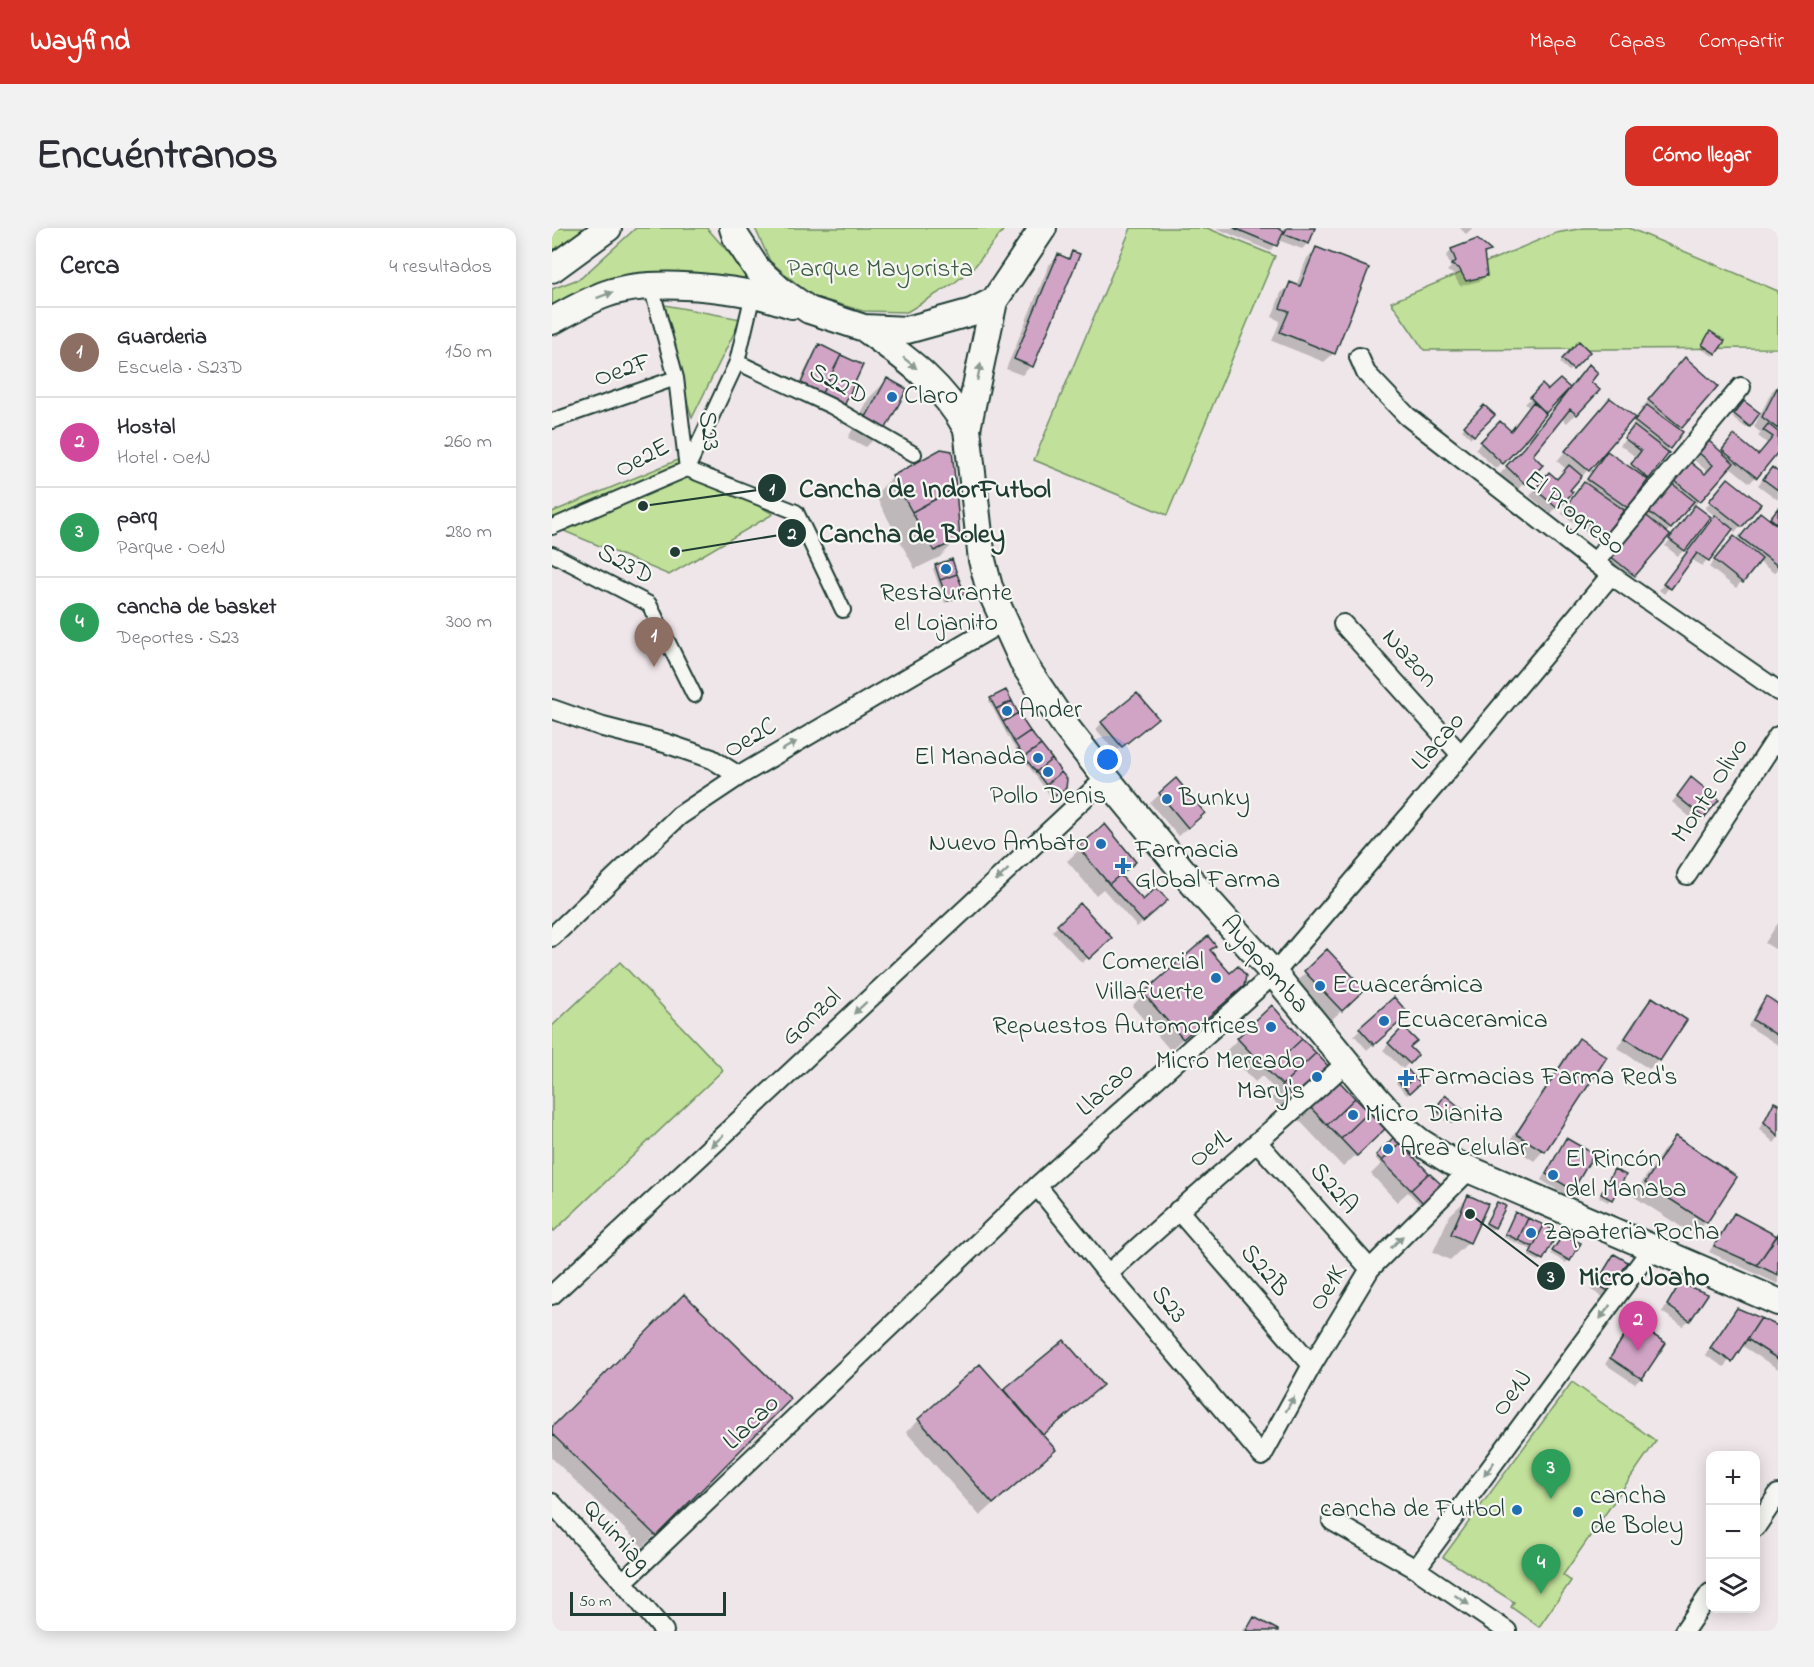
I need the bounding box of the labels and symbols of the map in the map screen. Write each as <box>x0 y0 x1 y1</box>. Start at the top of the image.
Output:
park label: Parque Mayorista <box>787 251 973 289</box>
one-way arrow <box>596 290 614 300</box>
street label: Oe2F <box>589 343 657 398</box>
street label: S22D <box>802 354 874 416</box>
one-way arrow <box>903 356 918 368</box>
one-way arrow <box>975 362 984 381</box>
place label: Claro <box>904 378 958 416</box>
marker: Claro <box>885 390 899 404</box>
street label: S23 <box>687 409 729 453</box>
street label: Oe2E <box>609 429 677 489</box>
street label: El Progreso <box>1515 462 1633 566</box>
callout: Cancha de IndorFutbol <box>757 465 1063 510</box>
text: Cancha de IndorFutbol <box>799 471 1051 510</box>
text: 1 <box>769 477 775 503</box>
callout: Cancha de Boley <box>777 510 1017 555</box>
text: Cancha de Boley <box>819 516 1005 555</box>
text: 2 <box>787 522 797 548</box>
street label: S23D <box>590 534 660 596</box>
marker: Restaurante el Lojanito <box>939 562 953 576</box>
place label: Restaurante el Lojanito <box>880 575 1012 643</box>
pin: 1 <box>634 618 674 667</box>
street label: Nazon <box>1372 621 1446 697</box>
place label: Ander <box>1019 692 1083 730</box>
marker: Ander <box>1000 704 1014 718</box>
street label: Llacao <box>1403 704 1475 780</box>
street label: Oe2C <box>717 708 785 770</box>
street label: Monte Olivo <box>1663 731 1759 851</box>
place label: El Manada <box>914 739 1026 777</box>
one-way arrow <box>781 741 798 751</box>
your location <box>1093 745 1122 774</box>
marker: El Manada <box>1031 751 1045 765</box>
marker: Pollo Denis <box>1041 765 1055 779</box>
place label: Pollo Denis <box>990 778 1106 816</box>
place label: Bunky <box>1178 780 1250 818</box>
marker: Bunky <box>1160 792 1174 806</box>
place label: Nuevo Ambato <box>929 825 1089 863</box>
place label: Farmacia Global Farma <box>1134 832 1280 900</box>
marker: Nuevo Ambato <box>1094 837 1108 851</box>
marker: Farmacia Global Farma <box>1116 859 1130 873</box>
one-way arrow <box>995 868 1010 881</box>
street label: Ayapamba <box>1210 907 1318 1023</box>
place label: Comercial Villafuerte <box>1095 944 1204 1012</box>
place label: Ecuacerámica <box>1332 967 1483 1005</box>
marker: Comercial Villafuerte <box>1209 971 1223 985</box>
marker: Ecuacerámica <box>1313 979 1327 993</box>
street label: Gonzol <box>773 980 851 1056</box>
one-way arrow <box>852 1001 867 1015</box>
place label: Ecuaceramica <box>1396 1002 1548 1040</box>
place label: Repuestos Automotrices <box>992 1008 1259 1046</box>
marker: Ecuaceramica <box>1377 1014 1391 1028</box>
marker: Repuestos Automotrices <box>1264 1020 1278 1034</box>
place label: Micro Mercado Mary's <box>1156 1043 1305 1111</box>
street label: Llacao <box>1068 1053 1144 1127</box>
place label: Farmacias Farma Red's <box>1417 1059 1677 1097</box>
marker: Micro Mercado Mary's <box>1310 1070 1324 1084</box>
marker: Farmacias Farma Red's <box>1399 1071 1413 1085</box>
place label: Micro Dianita <box>1365 1096 1503 1134</box>
marker: Micro Dianita <box>1346 1108 1360 1122</box>
street label: Oe1L <box>1181 1119 1241 1179</box>
place label: Area Celular <box>1400 1130 1529 1168</box>
one-way arrow <box>710 1134 725 1147</box>
place label: El Rincón del Manaba <box>1565 1141 1687 1209</box>
marker: Area Celular <box>1381 1142 1395 1156</box>
street label: S22A <box>1299 1154 1367 1224</box>
marker: El Rincón del Manaba <box>1546 1168 1560 1182</box>
place label: Zapateria Rocha <box>1543 1214 1720 1252</box>
marker: Zapateria Rocha <box>1524 1226 1538 1240</box>
street label: S22B <box>1230 1236 1298 1306</box>
one-way arrow <box>1389 1236 1403 1250</box>
callout: Micro Joaho <box>1536 1253 1721 1298</box>
street label: Oe1K <box>1300 1257 1358 1319</box>
text: Micro Joaho <box>1578 1259 1710 1298</box>
text: 3 <box>1546 1265 1555 1291</box>
street label: S23 <box>1140 1277 1196 1333</box>
pin: 2 <box>1618 1302 1658 1351</box>
one-way arrow <box>1599 1304 1611 1320</box>
street label: Oe1J <box>1483 1363 1543 1425</box>
street label: Llacao <box>715 1386 789 1460</box>
one-way arrow <box>1285 1396 1295 1413</box>
pin: 3 <box>1532 1450 1570 1499</box>
one-way arrow <box>1483 1461 1495 1477</box>
place label: cancha de Boley <box>1590 1478 1683 1546</box>
street label: Quimiag <box>573 1491 659 1581</box>
place label: cancha de Futbol <box>1320 1491 1505 1529</box>
marker: cancha de Futbol <box>1510 1503 1524 1517</box>
marker: cancha de Boley <box>1571 1505 1585 1519</box>
pin: 4 <box>1522 1544 1560 1594</box>
scale bar <box>570 1589 726 1616</box>
one-way arrow <box>1453 1594 1469 1606</box>

